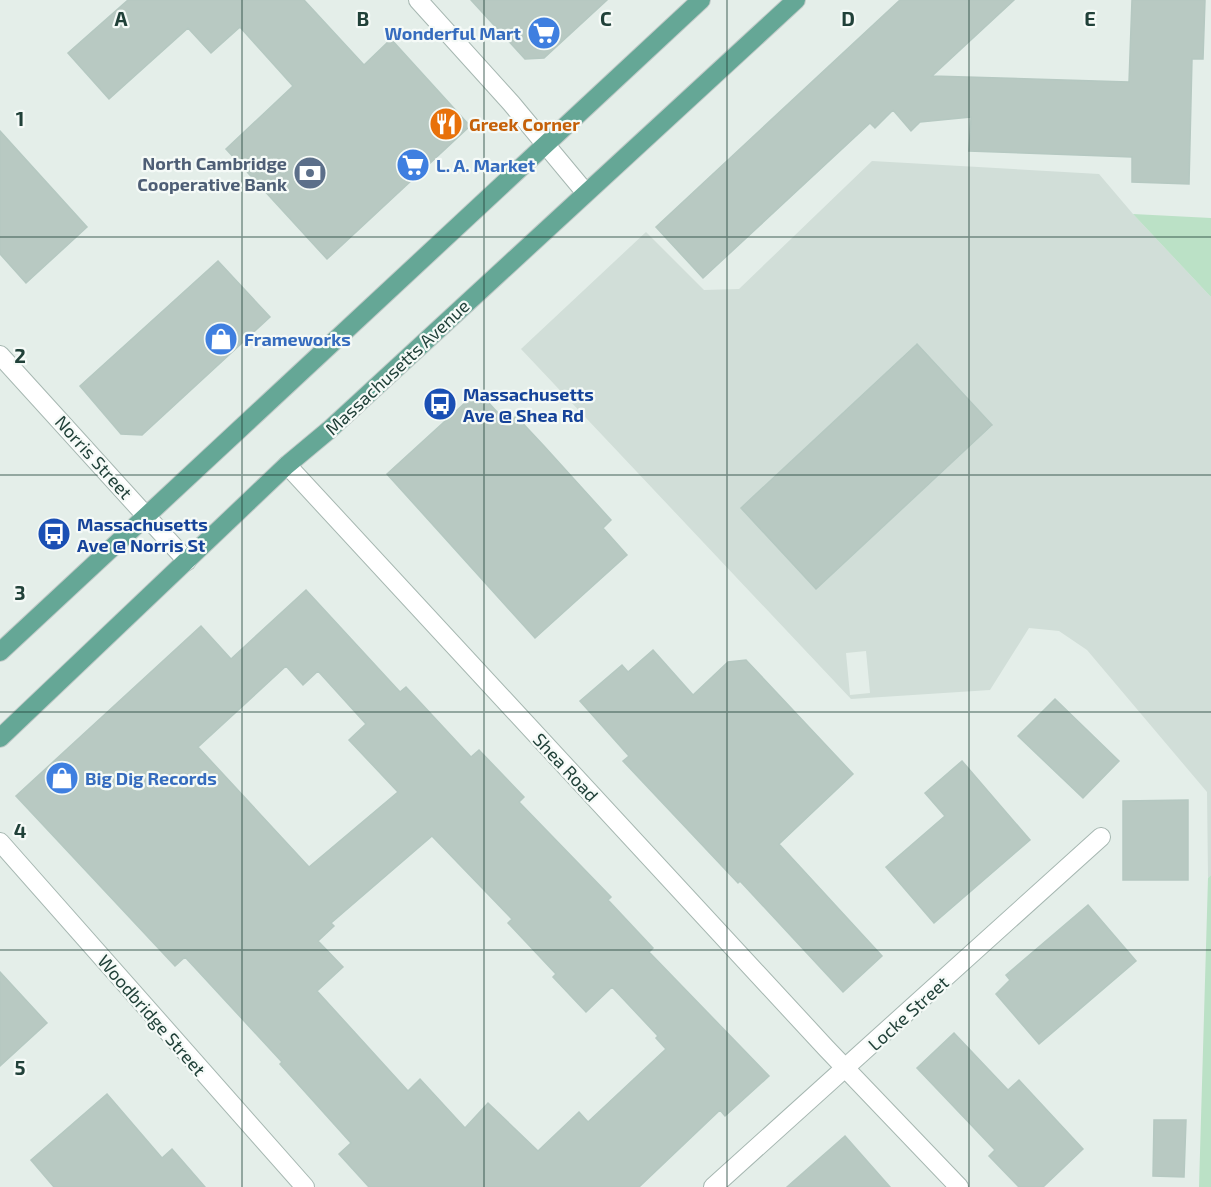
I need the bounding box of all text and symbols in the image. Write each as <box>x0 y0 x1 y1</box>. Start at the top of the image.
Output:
text: A <box>114 6 128 30</box>
text: B <box>357 6 369 30</box>
text: C <box>600 6 612 30</box>
text: D <box>841 6 855 30</box>
text: E <box>1084 6 1096 30</box>
supermarket icon: Wonderful Mart <box>526 15 562 51</box>
place label: Wonderful Mart <box>385 22 522 44</box>
text: 1 <box>16 106 24 130</box>
restaurant icon: Greek Corner <box>428 106 464 142</box>
place label: Greek Corner <box>469 113 580 135</box>
supermarket icon: L. A. Market <box>395 147 431 183</box>
place label: North Cambridge Cooperative Bank <box>137 152 287 195</box>
place label: L. A. Market <box>436 154 536 176</box>
bank icon: North Cambridge Cooperative Bank <box>292 155 328 191</box>
street label: Massachusetts Avenue <box>320 295 474 439</box>
shop icon: Frameworks <box>203 321 239 357</box>
place label: Frameworks <box>244 328 351 350</box>
text: 2 <box>14 343 26 367</box>
place label: Massachusetts Ave @ Shea Rd <box>463 383 594 426</box>
bus stop icon: Massachusetts Ave @ Shea Rd <box>422 386 458 422</box>
street label: Norris Street <box>51 411 137 503</box>
place label: Massachusetts Ave @ Norris St <box>77 513 208 556</box>
bus stop icon: Massachusetts Ave @ Norris St <box>36 516 72 552</box>
text: 3 <box>14 580 26 604</box>
street label: Shea Road <box>529 728 603 806</box>
shop icon: Big Dig Records <box>44 760 80 796</box>
place label: Big Dig Records <box>85 767 217 789</box>
text: 4 <box>14 818 27 842</box>
street label: Woodbridge Street <box>93 950 211 1080</box>
street label: Locke Street <box>863 971 953 1055</box>
text: 5 <box>14 1055 26 1079</box>

